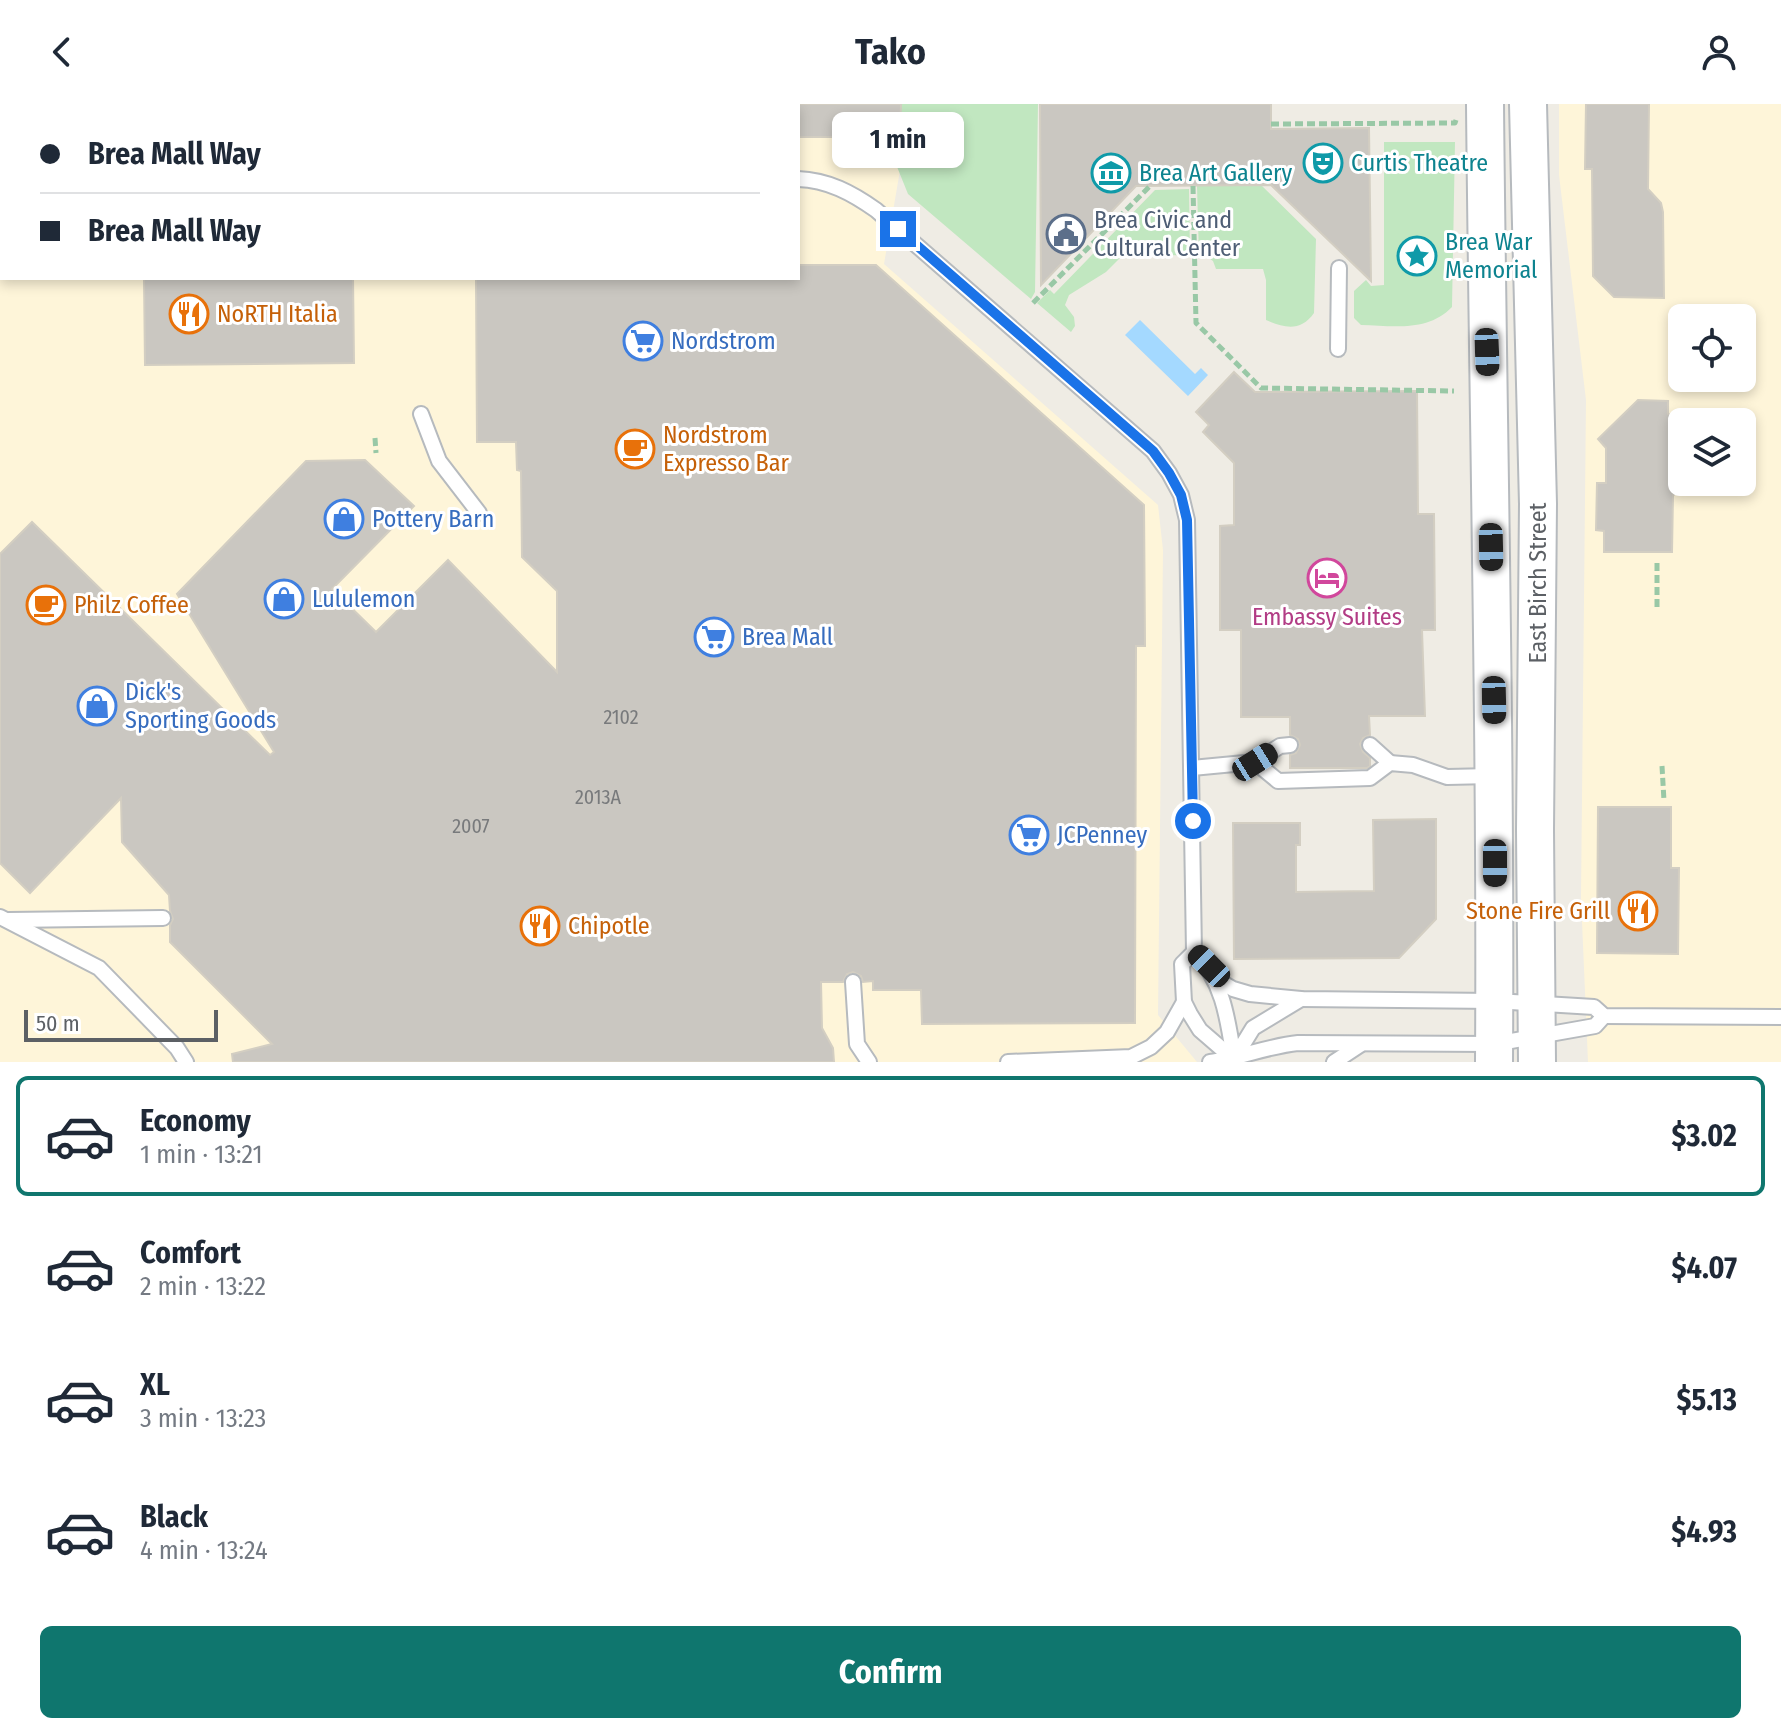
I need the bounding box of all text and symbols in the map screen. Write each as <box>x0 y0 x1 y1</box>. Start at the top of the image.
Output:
icon: back <box>40 30 84 74</box>
text: Tako <box>855 30 926 74</box>
icon: person <box>1697 30 1741 74</box>
callout: 1 min <box>832 113 964 169</box>
text: 1 min <box>870 124 926 155</box>
text: Brea Mall Way <box>88 136 261 172</box>
theatre icon: Curtis Theatre <box>1302 142 1344 184</box>
place label: Curtis Theatre <box>1351 149 1488 177</box>
museum icon: Brea Art Gallery <box>1090 152 1132 194</box>
place label: Brea Art Gallery <box>1139 159 1292 187</box>
place label: Brea Civic and Cultural Center <box>1094 206 1241 262</box>
route end <box>880 211 916 247</box>
text: Brea Mall Way <box>88 213 261 249</box>
public building icon: Brea Civic and Cultural Center <box>1045 213 1087 255</box>
place label: Brea War Memorial <box>1445 228 1537 284</box>
place icon: Brea War Memorial <box>1396 235 1438 277</box>
restaurant icon: NoRTH Italia <box>168 293 210 335</box>
place label: NoRTH Italia <box>217 300 338 328</box>
map controls <box>1668 304 1756 496</box>
button: locate <box>1668 304 1756 392</box>
supermarket icon: Nordstrom <box>622 320 664 362</box>
place label: Nordstrom <box>671 327 776 355</box>
car <box>1474 328 1500 376</box>
button: layers <box>1668 408 1756 496</box>
place label: Nordstrom Expresso Bar <box>663 421 790 477</box>
cafe icon: Nordstrom Expresso Bar <box>614 428 656 470</box>
shop icon: Pottery Barn <box>323 498 365 540</box>
street label: East Birch Street <box>1524 502 1552 663</box>
place label: Pottery Barn <box>372 505 494 533</box>
car <box>1479 523 1503 571</box>
hotel icon: Embassy Suites <box>1306 557 1348 599</box>
shop icon: Lululemon <box>263 578 305 620</box>
cafe icon: Philz Coffee <box>25 584 67 626</box>
place label: Lululemon <box>312 585 416 613</box>
place label: Philz Coffee <box>74 591 189 619</box>
place label: Embassy Suites <box>1252 603 1402 631</box>
supermarket icon: Brea Mall <box>693 616 735 658</box>
place label: Brea Mall <box>742 623 833 651</box>
car <box>1482 676 1506 724</box>
place label: Dick's Sporting Goods <box>125 678 276 734</box>
shop icon: Dick's Sporting Goods <box>76 685 118 727</box>
house number: 2102 <box>603 705 639 729</box>
car <box>1228 739 1282 785</box>
house number: 2013A <box>575 785 622 809</box>
route start <box>1175 803 1211 839</box>
house number: 2007 <box>452 814 490 838</box>
supermarket icon: JCPenney <box>1008 814 1050 856</box>
place label: JCPenney <box>1057 821 1147 849</box>
car <box>1483 839 1507 887</box>
restaurant icon: Stone Fire Grill <box>1617 890 1659 932</box>
place label: Stone Fire Grill <box>1466 897 1610 925</box>
restaurant icon: Chipotle <box>519 905 561 947</box>
place label: Chipotle <box>568 912 650 940</box>
car <box>1184 941 1234 991</box>
scale bar <box>24 1006 218 1042</box>
text: 50 m <box>36 1010 80 1037</box>
icon: car <box>44 1100 116 1172</box>
text: Economy <box>140 1103 251 1139</box>
text: $3.02 <box>1671 1118 1737 1154</box>
text: 1 min · 13:21 <box>140 1139 263 1170</box>
icon: car <box>44 1232 116 1304</box>
text: Comfort <box>140 1235 241 1271</box>
text: $4.07 <box>1672 1250 1737 1286</box>
text: 2 min · 13:22 <box>140 1271 266 1302</box>
icon: car <box>44 1364 116 1436</box>
text: XL <box>140 1367 170 1403</box>
text: $5.13 <box>1677 1382 1737 1418</box>
text: 3 min · 13:23 <box>140 1403 266 1434</box>
icon: car <box>44 1496 116 1568</box>
text: Black <box>140 1499 208 1535</box>
text: $4.93 <box>1671 1514 1737 1550</box>
text: 4 min · 13:24 <box>140 1535 268 1566</box>
button: Confirm <box>40 1626 1741 1718</box>

